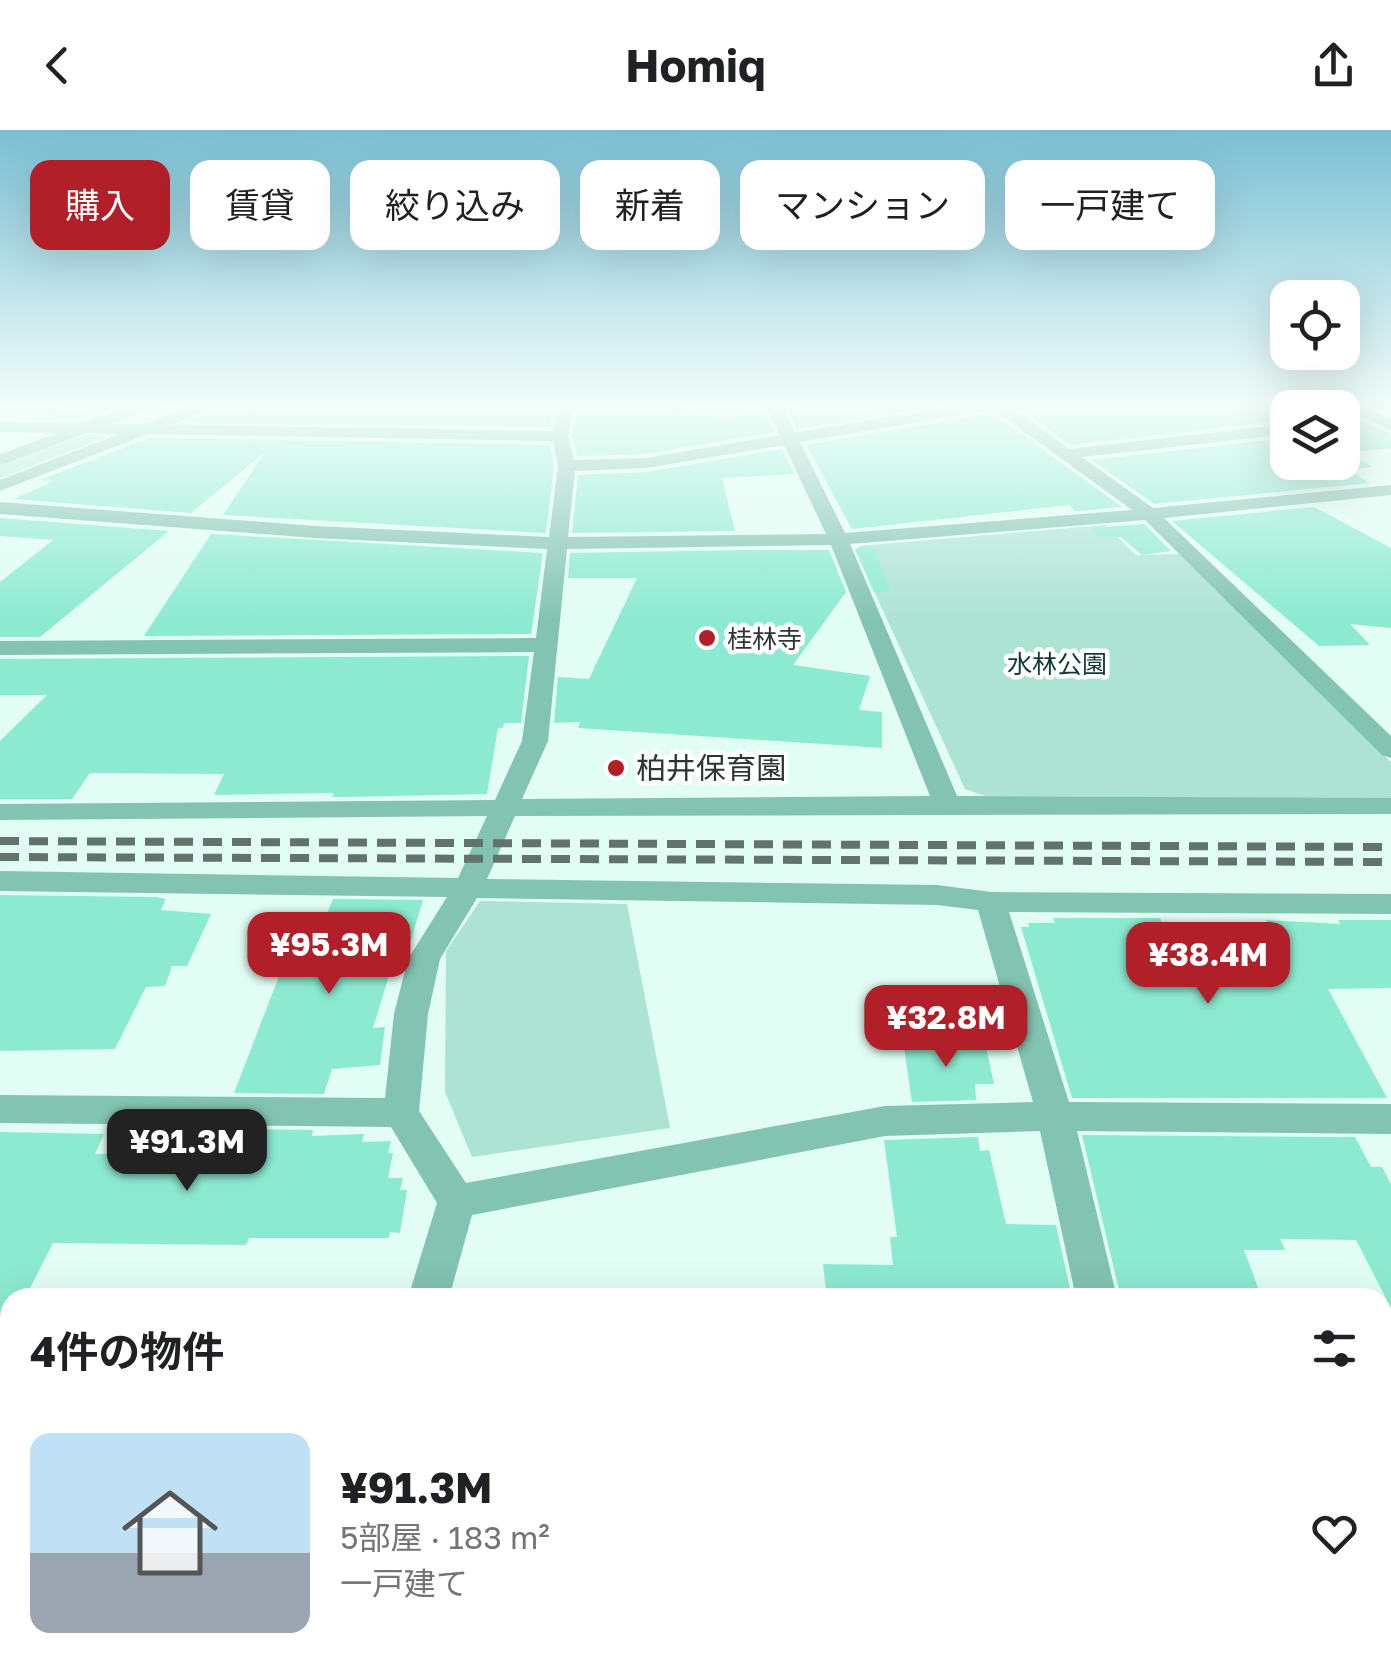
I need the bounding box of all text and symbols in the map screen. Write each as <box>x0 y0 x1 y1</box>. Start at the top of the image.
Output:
icon: back <box>30 38 85 93</box>
text: Homiq <box>625 38 766 92</box>
icon: share <box>1306 38 1361 93</box>
chip: 購入 <box>30 160 170 250</box>
chip: 賃貸 <box>190 160 330 250</box>
chip: 絞り込み <box>350 160 560 250</box>
chip: 新着 <box>580 160 720 250</box>
chip: マンション <box>740 160 985 250</box>
chip: 一戸建て <box>1005 160 1215 250</box>
map controls <box>1270 280 1360 480</box>
button: locate <box>1270 280 1360 370</box>
button: layers <box>1270 390 1360 480</box>
place label: 桂林寺 <box>727 623 802 654</box>
marker: 桂林寺 <box>696 627 718 649</box>
park label: 水林公園 <box>1007 648 1107 679</box>
place label: 柏井保育園 <box>636 750 786 786</box>
marker: 柏井保育園 <box>605 757 627 779</box>
pin: ¥95.3M <box>248 912 410 997</box>
pin: ¥38.4M <box>1127 922 1289 1007</box>
text: ¥95.3M <box>269 925 389 963</box>
text: ¥38.4M <box>1148 935 1268 973</box>
pin: ¥32.8M <box>865 985 1027 1070</box>
text: ¥32.8M <box>886 998 1006 1036</box>
pin: ¥91.3M <box>106 1109 268 1194</box>
text: ¥91.3M <box>129 1122 245 1160</box>
icon: filters <box>1307 1321 1362 1376</box>
text: 4件の物件 <box>30 1326 224 1376</box>
text: ¥91.3M <box>340 1462 492 1512</box>
icon: home <box>110 1473 230 1593</box>
icon: heart <box>1307 1506 1362 1561</box>
text: 5部屋 · 183 m² <box>340 1518 550 1556</box>
text: 一戸建て <box>340 1564 468 1602</box>

